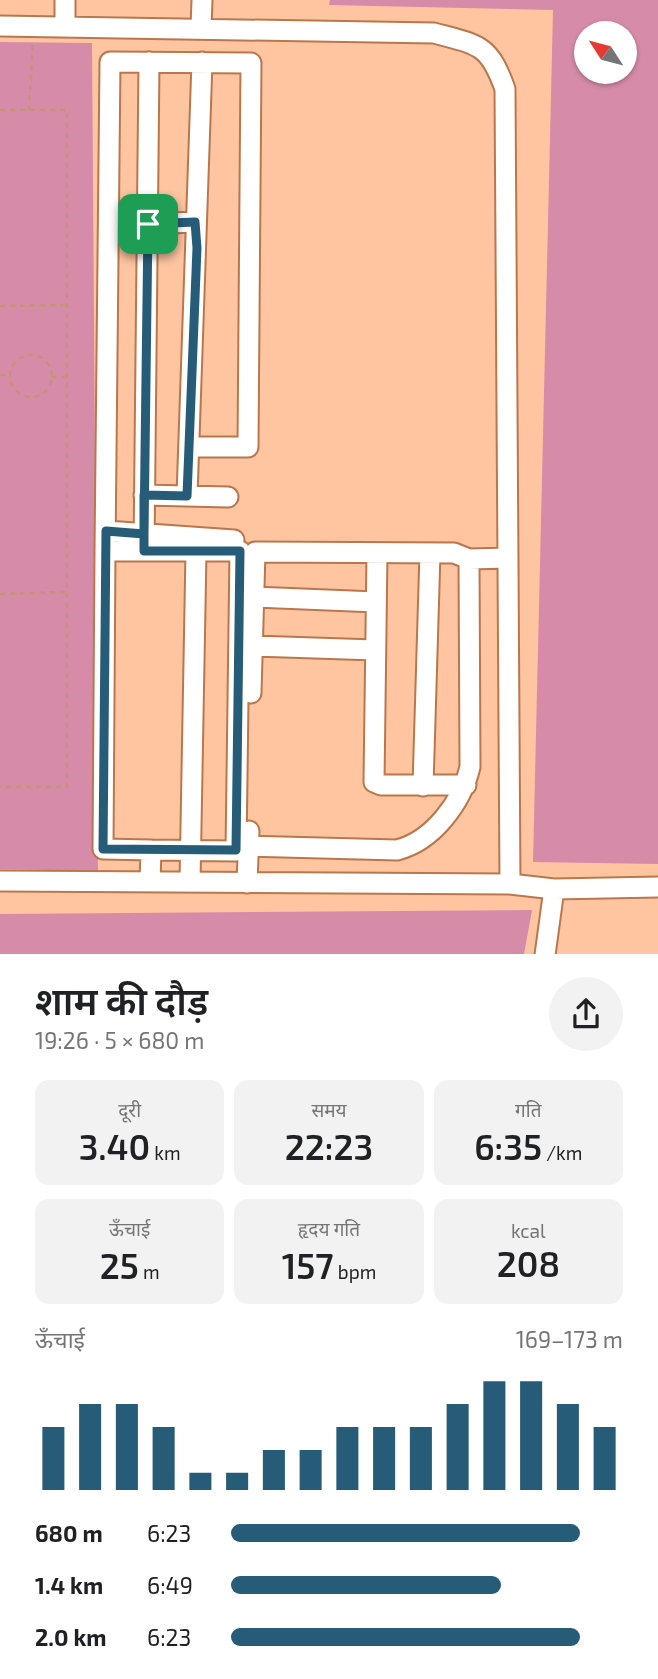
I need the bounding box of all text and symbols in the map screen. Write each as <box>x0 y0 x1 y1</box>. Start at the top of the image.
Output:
north arrow <box>574 21 637 84</box>
map controls <box>574 21 637 84</box>
pin <box>118 194 178 254</box>
icon: arrive <box>129 205 167 243</box>
text: शाम की दौड़ <box>35 977 208 1023</box>
button: share <box>549 977 623 1051</box>
text: 19:26 · 5 × 680 m <box>35 1026 205 1054</box>
text: दूरी <box>118 1098 141 1121</box>
text: समय <box>311 1098 347 1121</box>
text: गति <box>515 1098 542 1121</box>
text: 3.40 <box>79 1125 150 1167</box>
text: 22:23 <box>285 1125 373 1167</box>
text: 6:35 <box>474 1125 542 1167</box>
text: km <box>150 1141 181 1164</box>
text: /km <box>542 1141 582 1164</box>
text: ऊँचाई <box>109 1217 150 1240</box>
text: हृदय गति <box>298 1217 360 1240</box>
text: kcal <box>511 1219 546 1242</box>
text: 208 <box>497 1242 560 1284</box>
text: 25 <box>100 1244 139 1286</box>
text: 157 <box>282 1244 334 1286</box>
text: m <box>139 1260 160 1283</box>
text: bpm <box>334 1260 376 1283</box>
text: ऊँचाई <box>35 1325 85 1353</box>
text: 169–173 m <box>516 1325 623 1353</box>
text: 680 m <box>35 1519 103 1547</box>
text: 6:23 <box>147 1519 191 1547</box>
text: 1.4 km <box>35 1571 103 1599</box>
text: 6:49 <box>147 1571 193 1599</box>
text: 2.0 km <box>35 1623 107 1651</box>
text: 6:23 <box>147 1623 191 1651</box>

